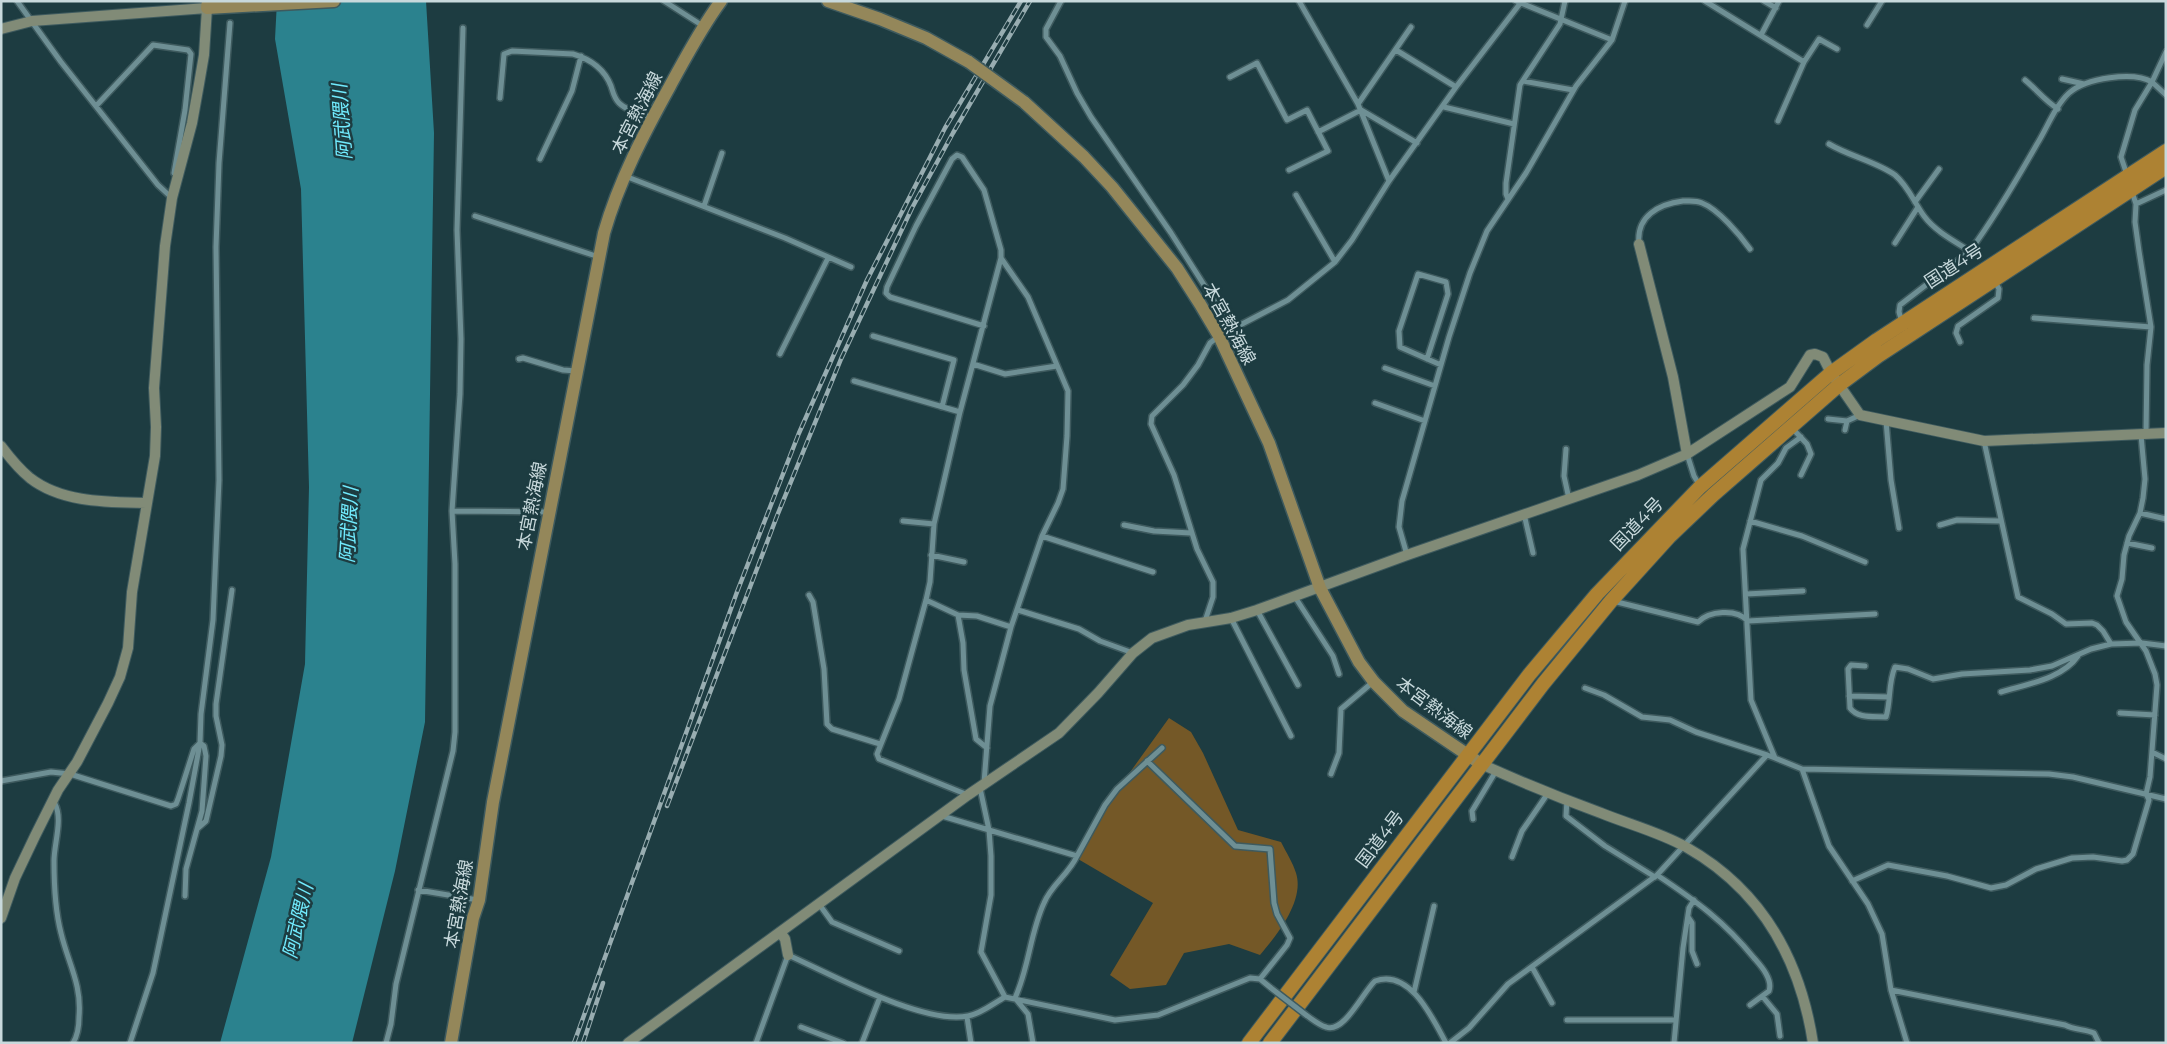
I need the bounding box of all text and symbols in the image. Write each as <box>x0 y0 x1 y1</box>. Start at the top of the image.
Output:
street label: 本宮熱海線 <box>607 68 667 158</box>
water label: 阿武隈川 <box>328 81 356 161</box>
street label: 国道4号 <box>1920 239 1988 293</box>
street label: 本宮熱海線 <box>1198 279 1260 369</box>
street label: 本宮熱海線 <box>513 460 551 552</box>
water label: 阿武隈川 <box>336 484 363 564</box>
street label: 国道4号 <box>1606 493 1668 555</box>
street label: 本宮熱海線 <box>1391 672 1477 744</box>
street label: 国道4号 <box>1351 806 1409 872</box>
street label: 本宮熱海線 <box>440 858 478 950</box>
water label: 阿武隈川 <box>278 879 318 961</box>

